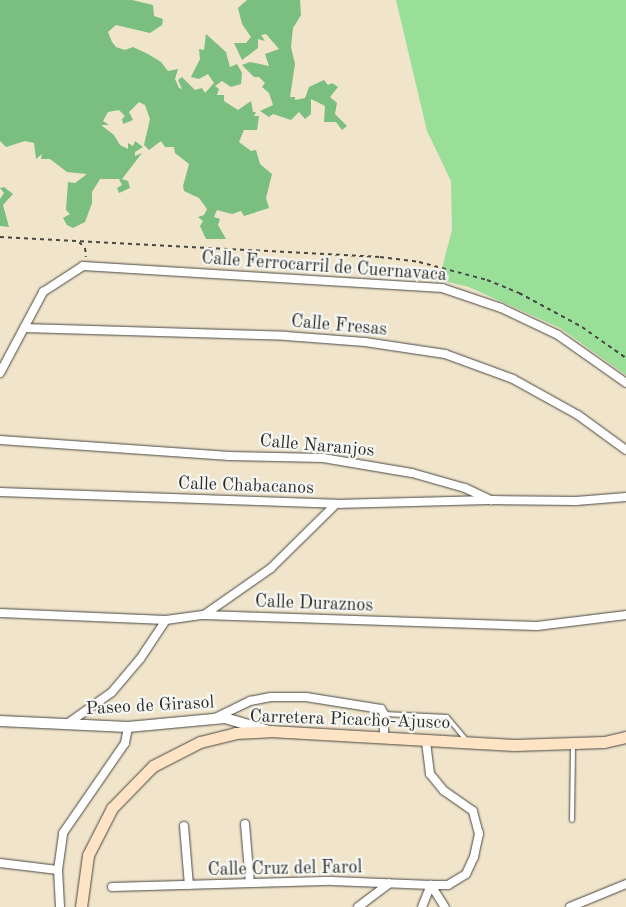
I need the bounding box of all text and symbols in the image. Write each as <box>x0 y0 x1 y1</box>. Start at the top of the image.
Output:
street label: Calle Ferrocarril de Cuernavaca <box>201 248 447 286</box>
street label: Calle Fresas <box>290 311 388 341</box>
street label: Calle Naranjos <box>259 430 375 462</box>
street label: Calle Chabacanos <box>178 473 314 499</box>
street label: Calle Duraznos <box>255 591 373 617</box>
street label: Paseo de Girasol <box>85 692 215 720</box>
street label: Carretera Picacho-Ajusco <box>249 706 451 734</box>
street label: Calle Cruz del Farol <box>207 857 363 881</box>

